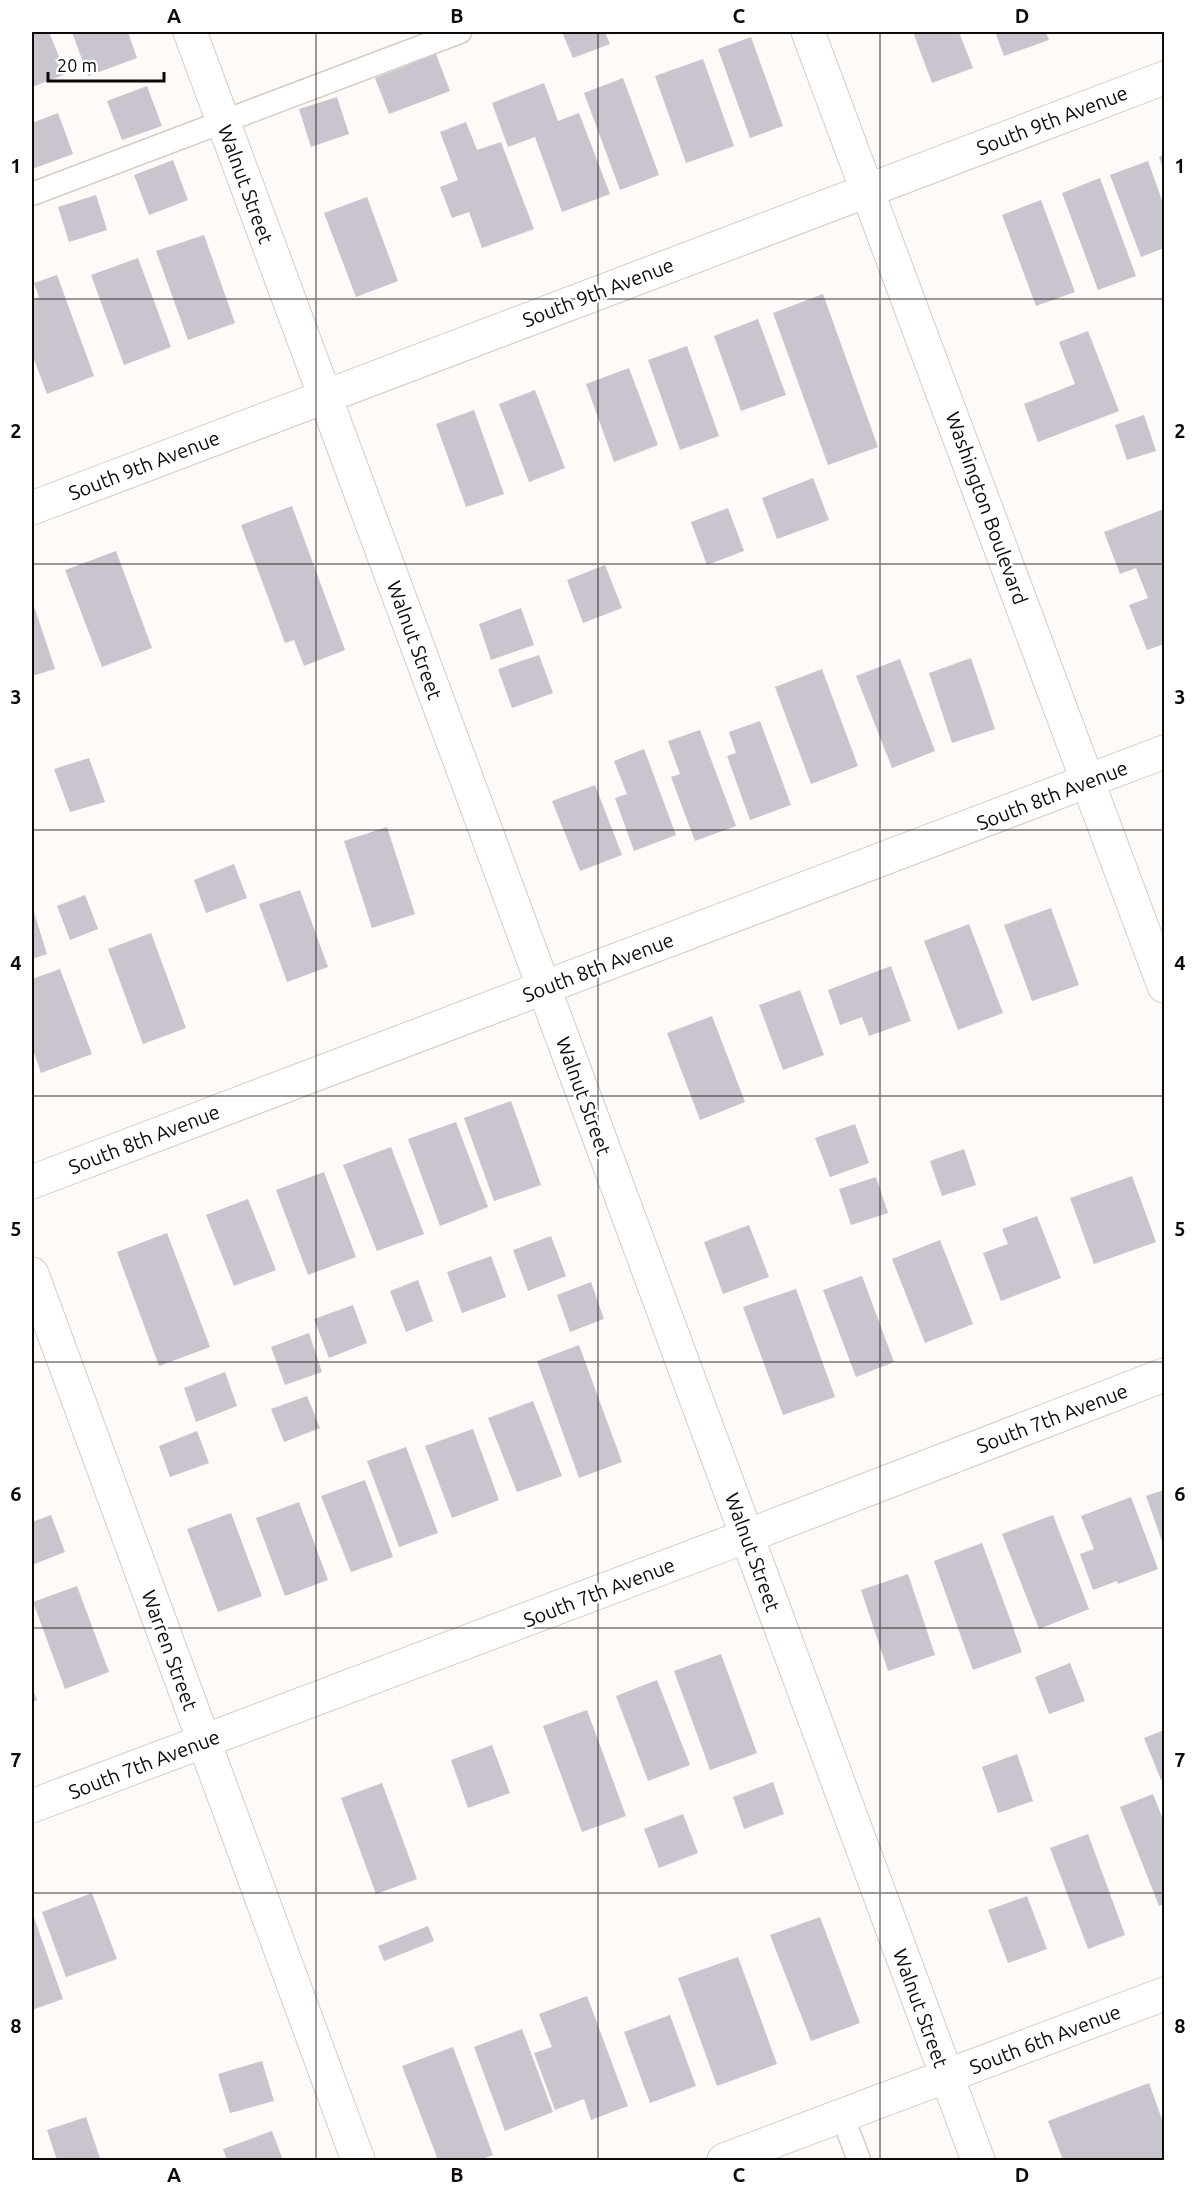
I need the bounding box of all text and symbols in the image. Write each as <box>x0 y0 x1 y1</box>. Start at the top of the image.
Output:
text: A <box>167 4 181 27</box>
text: B <box>450 4 464 27</box>
text: C <box>733 4 746 27</box>
text: D <box>1015 4 1029 27</box>
scale bar <box>48 45 164 83</box>
text: 20 m <box>57 55 97 75</box>
street label: South 9th Avenue <box>973 81 1131 159</box>
street label: Walnut Street <box>214 121 278 247</box>
text: 1 <box>10 154 22 177</box>
text: 1 <box>1174 154 1186 177</box>
street label: South 9th Avenue <box>519 253 677 331</box>
street label: Washington Boulevard <box>941 409 1033 607</box>
text: 2 <box>10 419 22 442</box>
text: 2 <box>1174 419 1186 442</box>
street label: South 9th Avenue <box>65 426 223 504</box>
street label: Walnut Street <box>383 577 447 703</box>
text: 3 <box>10 685 22 708</box>
text: 3 <box>1174 685 1186 708</box>
street label: South 8th Avenue <box>973 756 1131 834</box>
street label: South 8th Avenue <box>519 928 677 1006</box>
text: 4 <box>10 951 22 974</box>
text: 4 <box>1174 951 1186 974</box>
street label: Walnut Street <box>552 1033 616 1159</box>
street label: South 8th Avenue <box>65 1100 223 1178</box>
text: 5 <box>10 1217 22 1240</box>
text: 5 <box>1174 1217 1186 1240</box>
street label: South 7th Avenue <box>973 1379 1131 1457</box>
text: 6 <box>10 1482 22 1505</box>
text: 6 <box>1174 1482 1186 1505</box>
street label: Walnut Street <box>721 1489 785 1615</box>
street label: South 7th Avenue <box>520 1553 678 1631</box>
street label: Warren Street <box>138 1587 202 1713</box>
street label: South 7th Avenue <box>65 1725 223 1803</box>
text: 7 <box>10 1748 22 1771</box>
text: 7 <box>1174 1748 1186 1771</box>
street label: Walnut Street <box>889 1945 953 2071</box>
street label: South 6th Avenue <box>966 2000 1124 2078</box>
text: 8 <box>10 2014 22 2037</box>
text: 8 <box>1174 2014 1186 2037</box>
text: A <box>167 2163 181 2186</box>
text: B <box>450 2163 464 2186</box>
text: C <box>733 2163 746 2186</box>
text: D <box>1015 2163 1029 2186</box>

